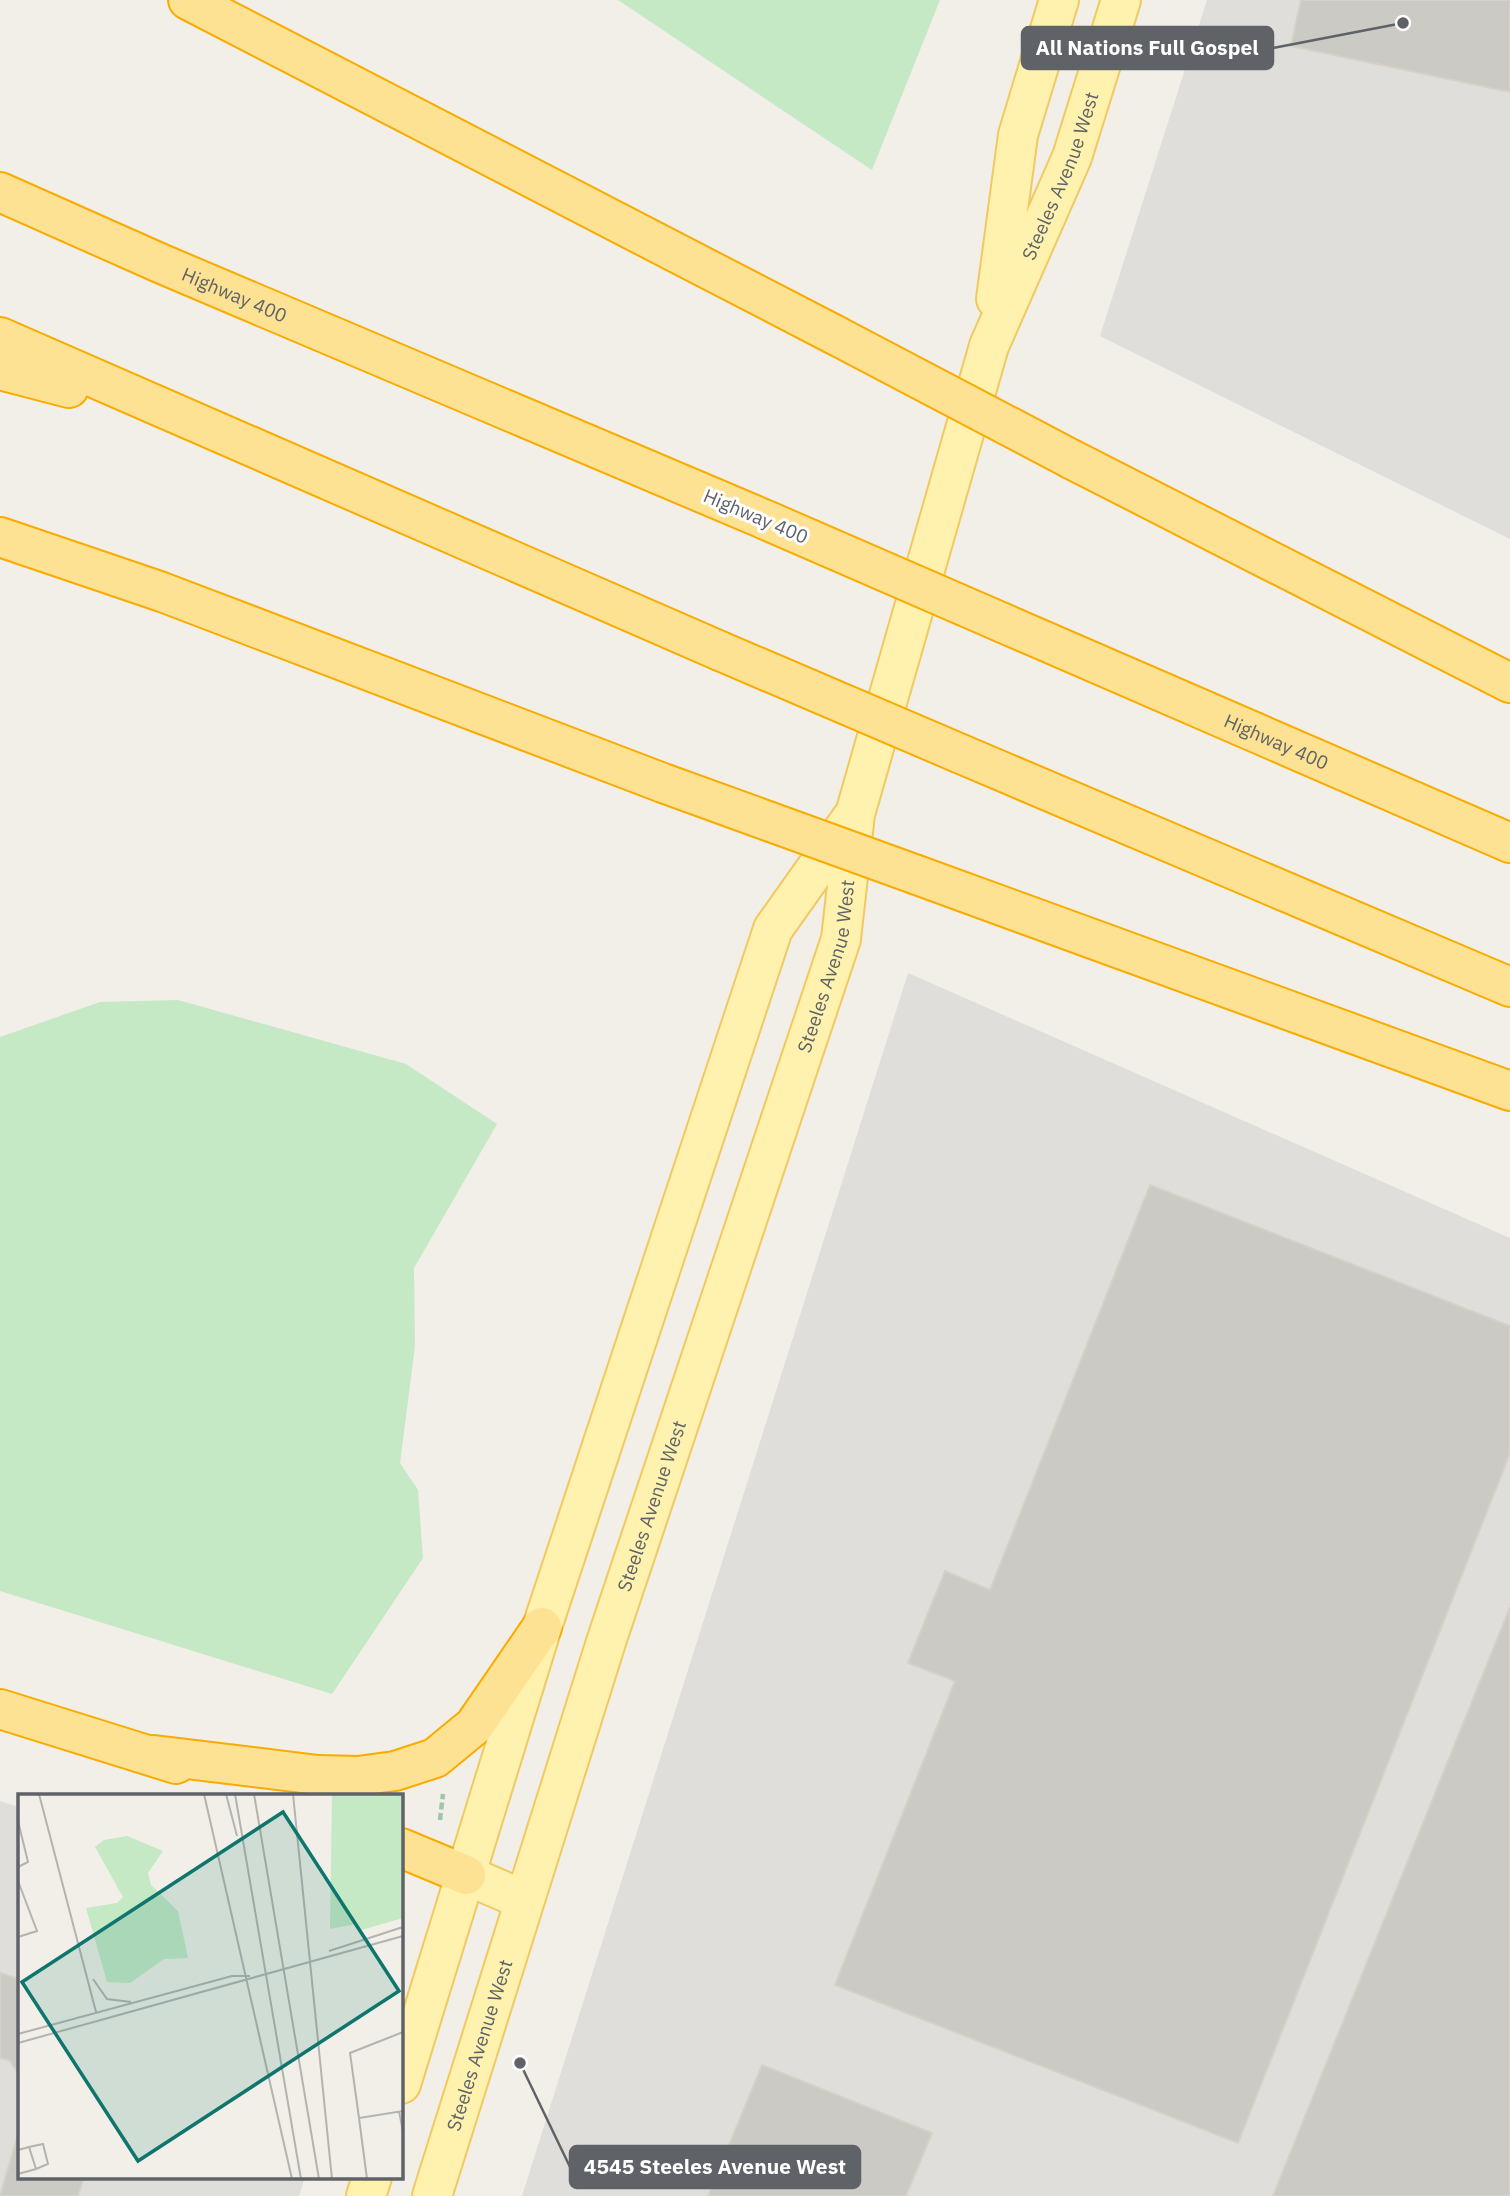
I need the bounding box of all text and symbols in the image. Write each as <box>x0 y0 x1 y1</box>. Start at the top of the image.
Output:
callout: All Nations Full Gospel <box>1022 27 1273 69</box>
text: All Nations Full Gospel <box>1035 33 1259 61</box>
street label: Steeles Avenue West <box>1016 89 1104 264</box>
street label: Highway 400 <box>178 262 291 328</box>
street label: Highway 400 <box>700 483 812 549</box>
street label: Highway 400 <box>1220 708 1332 775</box>
street label: Steeles Avenue West <box>792 879 860 1056</box>
street label: Steeles Avenue West <box>612 1418 691 1595</box>
inset map <box>18 1794 402 2178</box>
street label: Steeles Avenue West <box>441 1956 518 2134</box>
callout: 4545 Steeles Avenue West <box>570 2146 860 2188</box>
text: 4545 Steeles Avenue West <box>584 2152 846 2180</box>

